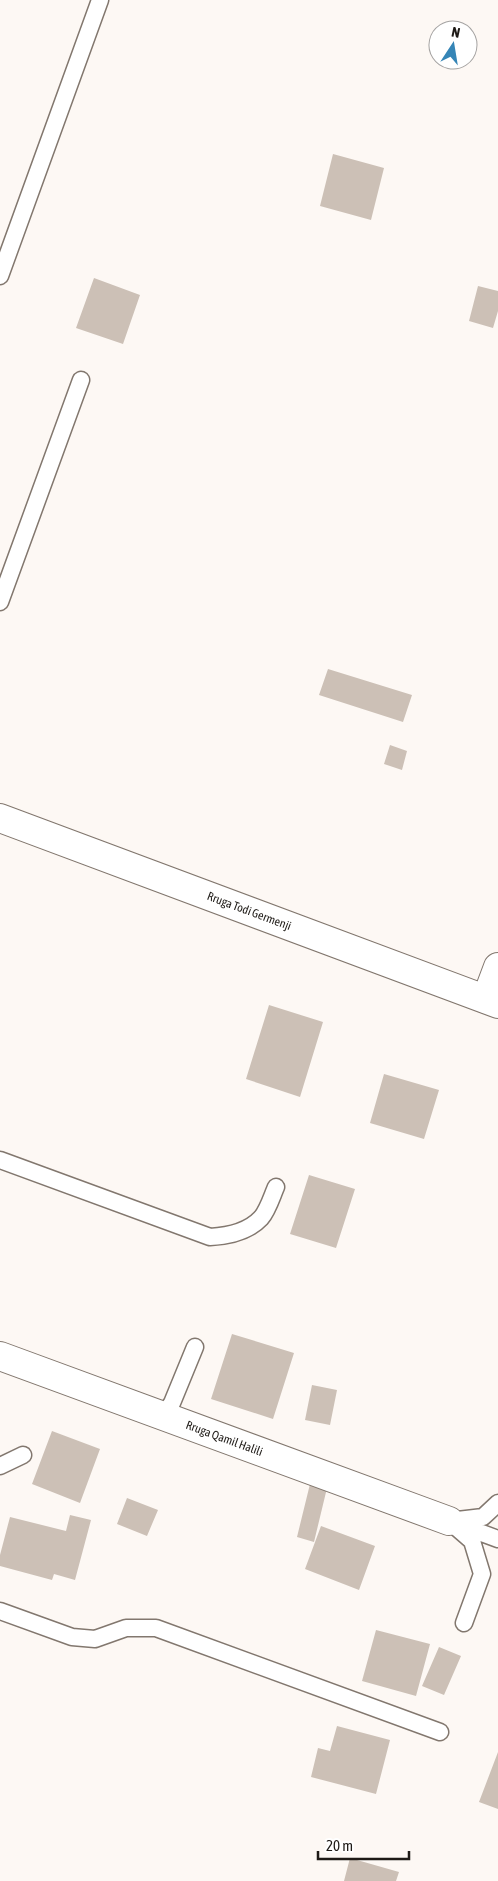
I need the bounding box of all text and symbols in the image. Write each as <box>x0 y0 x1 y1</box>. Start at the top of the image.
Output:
north arrow <box>428 20 478 70</box>
text: N <box>450 24 461 41</box>
street label: Rruga Todi Germenji <box>205 889 293 933</box>
street label: Rruga Qamil Halili <box>184 1418 265 1459</box>
scale bar <box>318 1828 409 1860</box>
text: 20 m <box>326 1837 353 1854</box>

